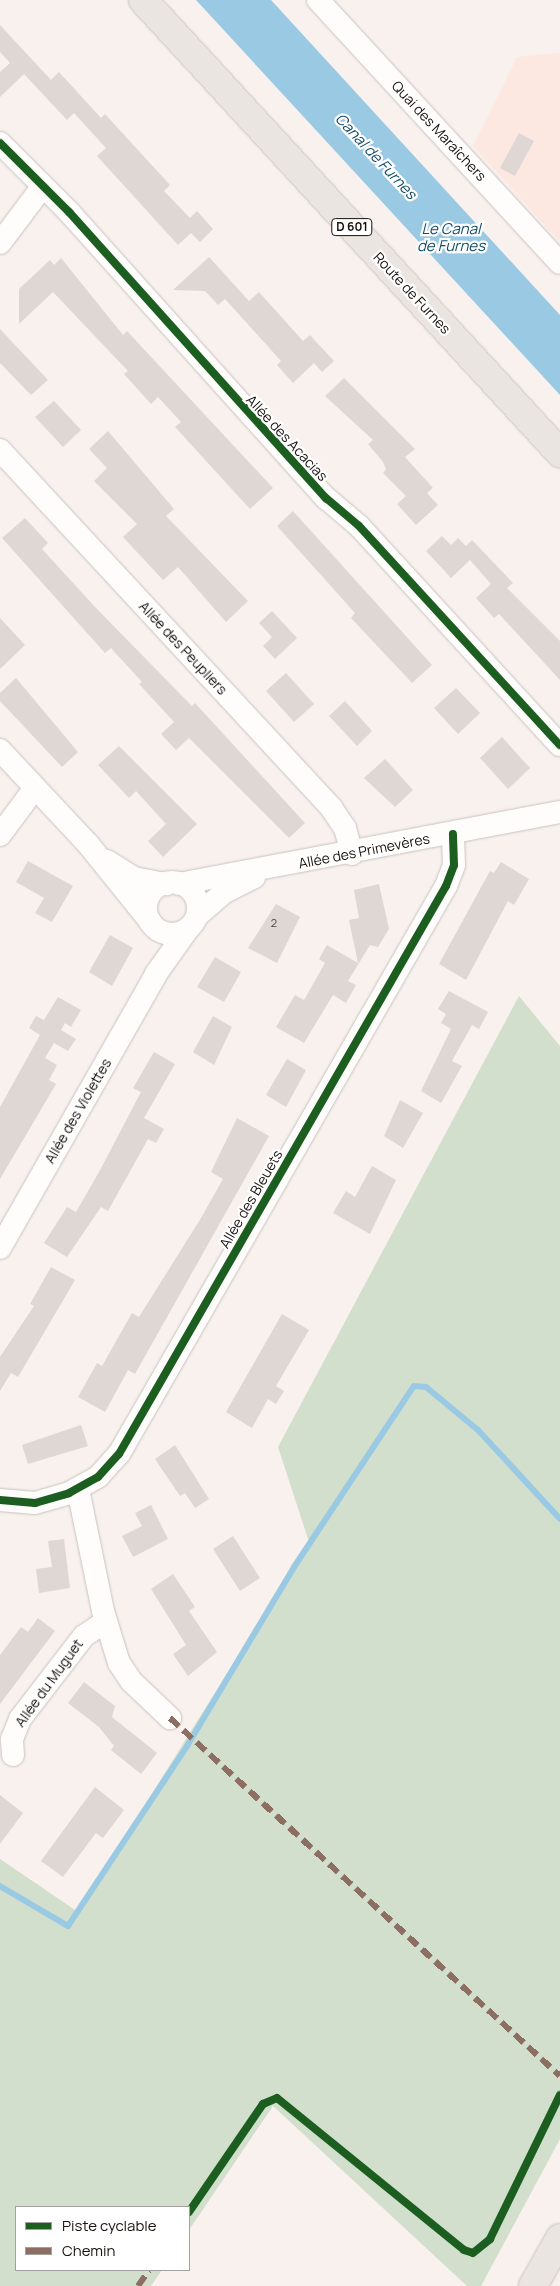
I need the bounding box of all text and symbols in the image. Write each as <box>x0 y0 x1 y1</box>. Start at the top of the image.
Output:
street label: Quai des Maraîchers <box>388 77 490 185</box>
water label: Canal de Furnes <box>332 109 420 203</box>
road number: D 601 <box>331 218 373 236</box>
water label: Le Canal de Furnes <box>417 219 485 254</box>
street label: Route de Furnes <box>370 249 454 337</box>
street label: Allée des Acacias <box>243 392 331 484</box>
street label: Allée des Peupliers <box>136 598 230 698</box>
street label: Allée des Primevères <box>297 830 431 872</box>
house number: 2 <box>271 916 277 930</box>
street label: Allée des Violettes <box>41 1056 115 1166</box>
street label: Allée des Bleuets <box>216 1147 286 1251</box>
street label: Allée du Muguet <box>12 1636 86 1730</box>
legend <box>15 2206 190 2271</box>
text: Piste cyclable <box>62 2215 157 2236</box>
text: Chemin <box>62 2240 115 2261</box>

